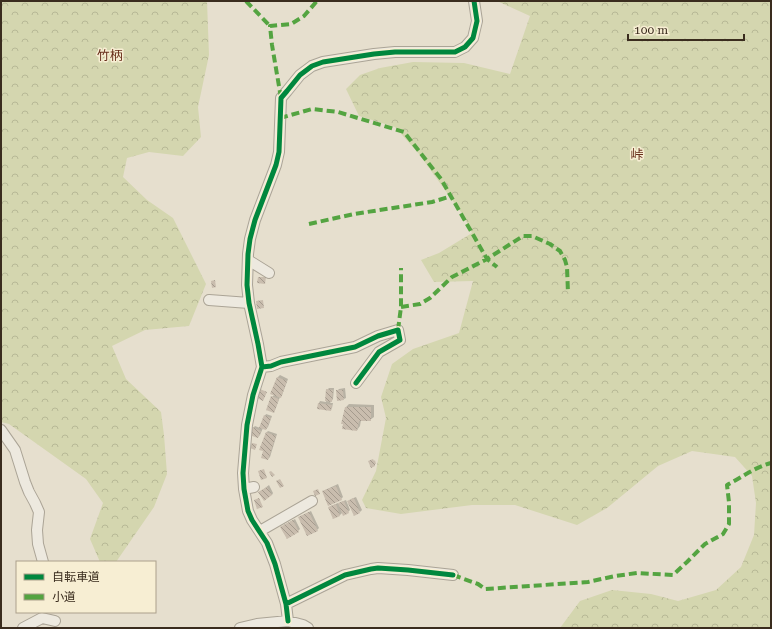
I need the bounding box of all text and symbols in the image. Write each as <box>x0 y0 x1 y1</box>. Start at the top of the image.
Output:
scale bar <box>628 16 744 42</box>
text: 100 m <box>634 23 668 37</box>
district label: 竹柄 <box>97 48 123 63</box>
district label: 峠 <box>630 147 644 162</box>
legend <box>16 561 156 613</box>
text: 自転車道 <box>52 570 100 584</box>
text: 小道 <box>52 590 76 604</box>

